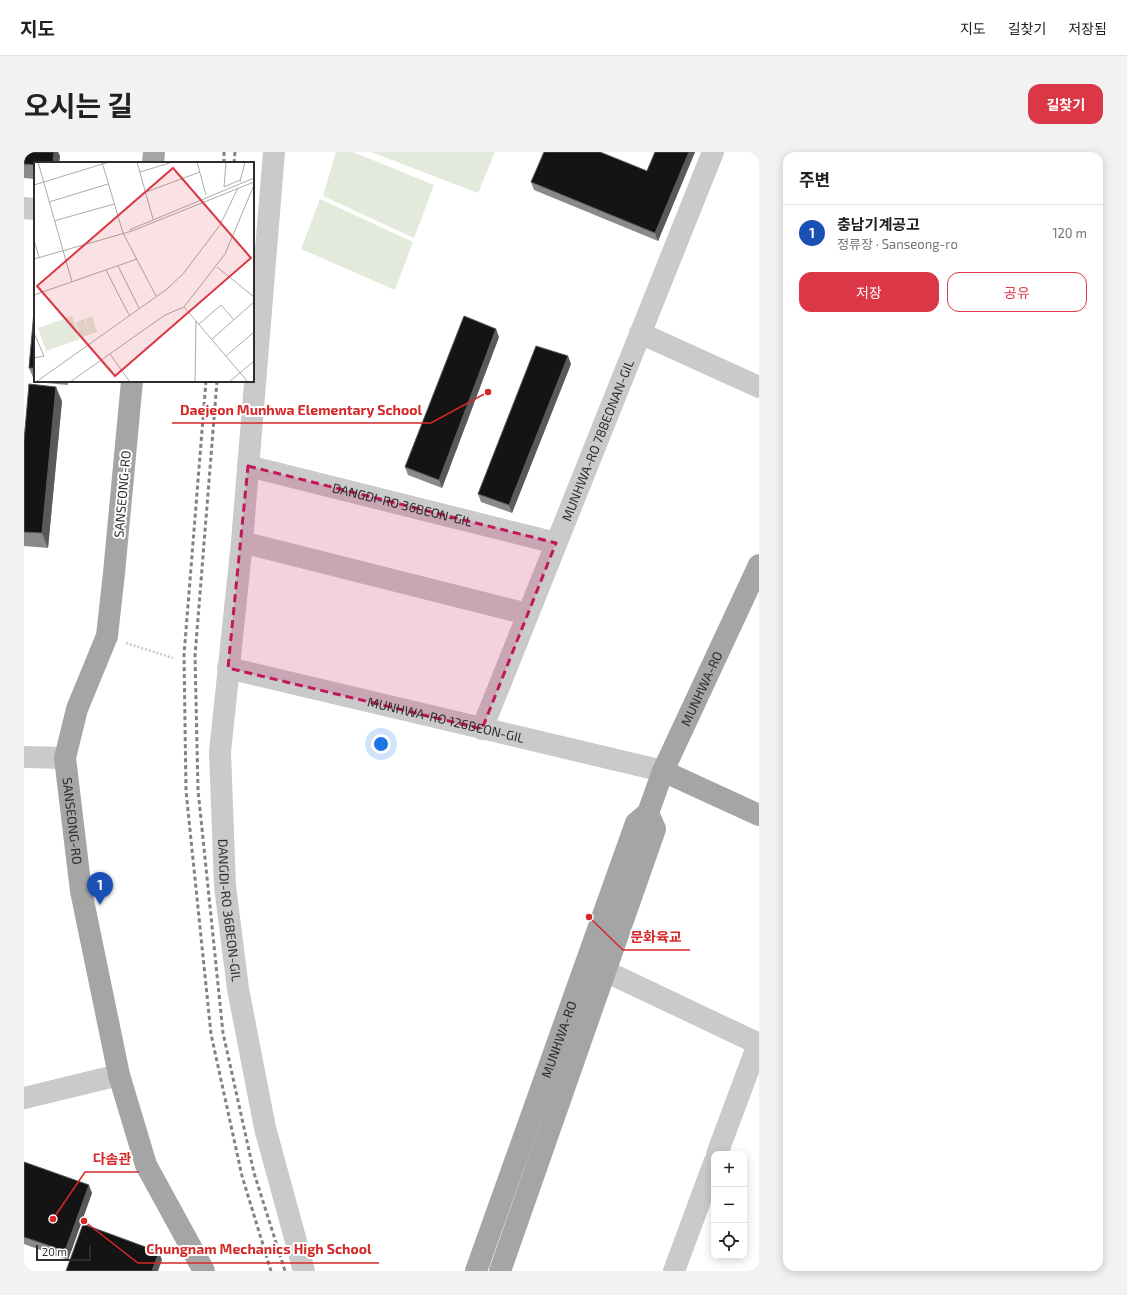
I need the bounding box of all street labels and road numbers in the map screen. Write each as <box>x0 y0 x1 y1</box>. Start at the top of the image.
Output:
street label: MUNHWA-RO 78BEONAN-GIL <box>558 357 637 523</box>
street label: SANSEONG-RO <box>110 450 134 538</box>
street label: DANGDI-RO 36BEON-GIL <box>331 479 474 530</box>
street label: MUNHWA-RO <box>677 649 726 728</box>
street label: MUNHWA-RO 126BEON-GIL <box>366 693 526 746</box>
street label: SANSEONG-RO <box>59 776 86 865</box>
street label: DANGDI-RO 36BEON-GIL <box>215 838 245 983</box>
street label: MUNHWA-RO <box>538 999 580 1080</box>

